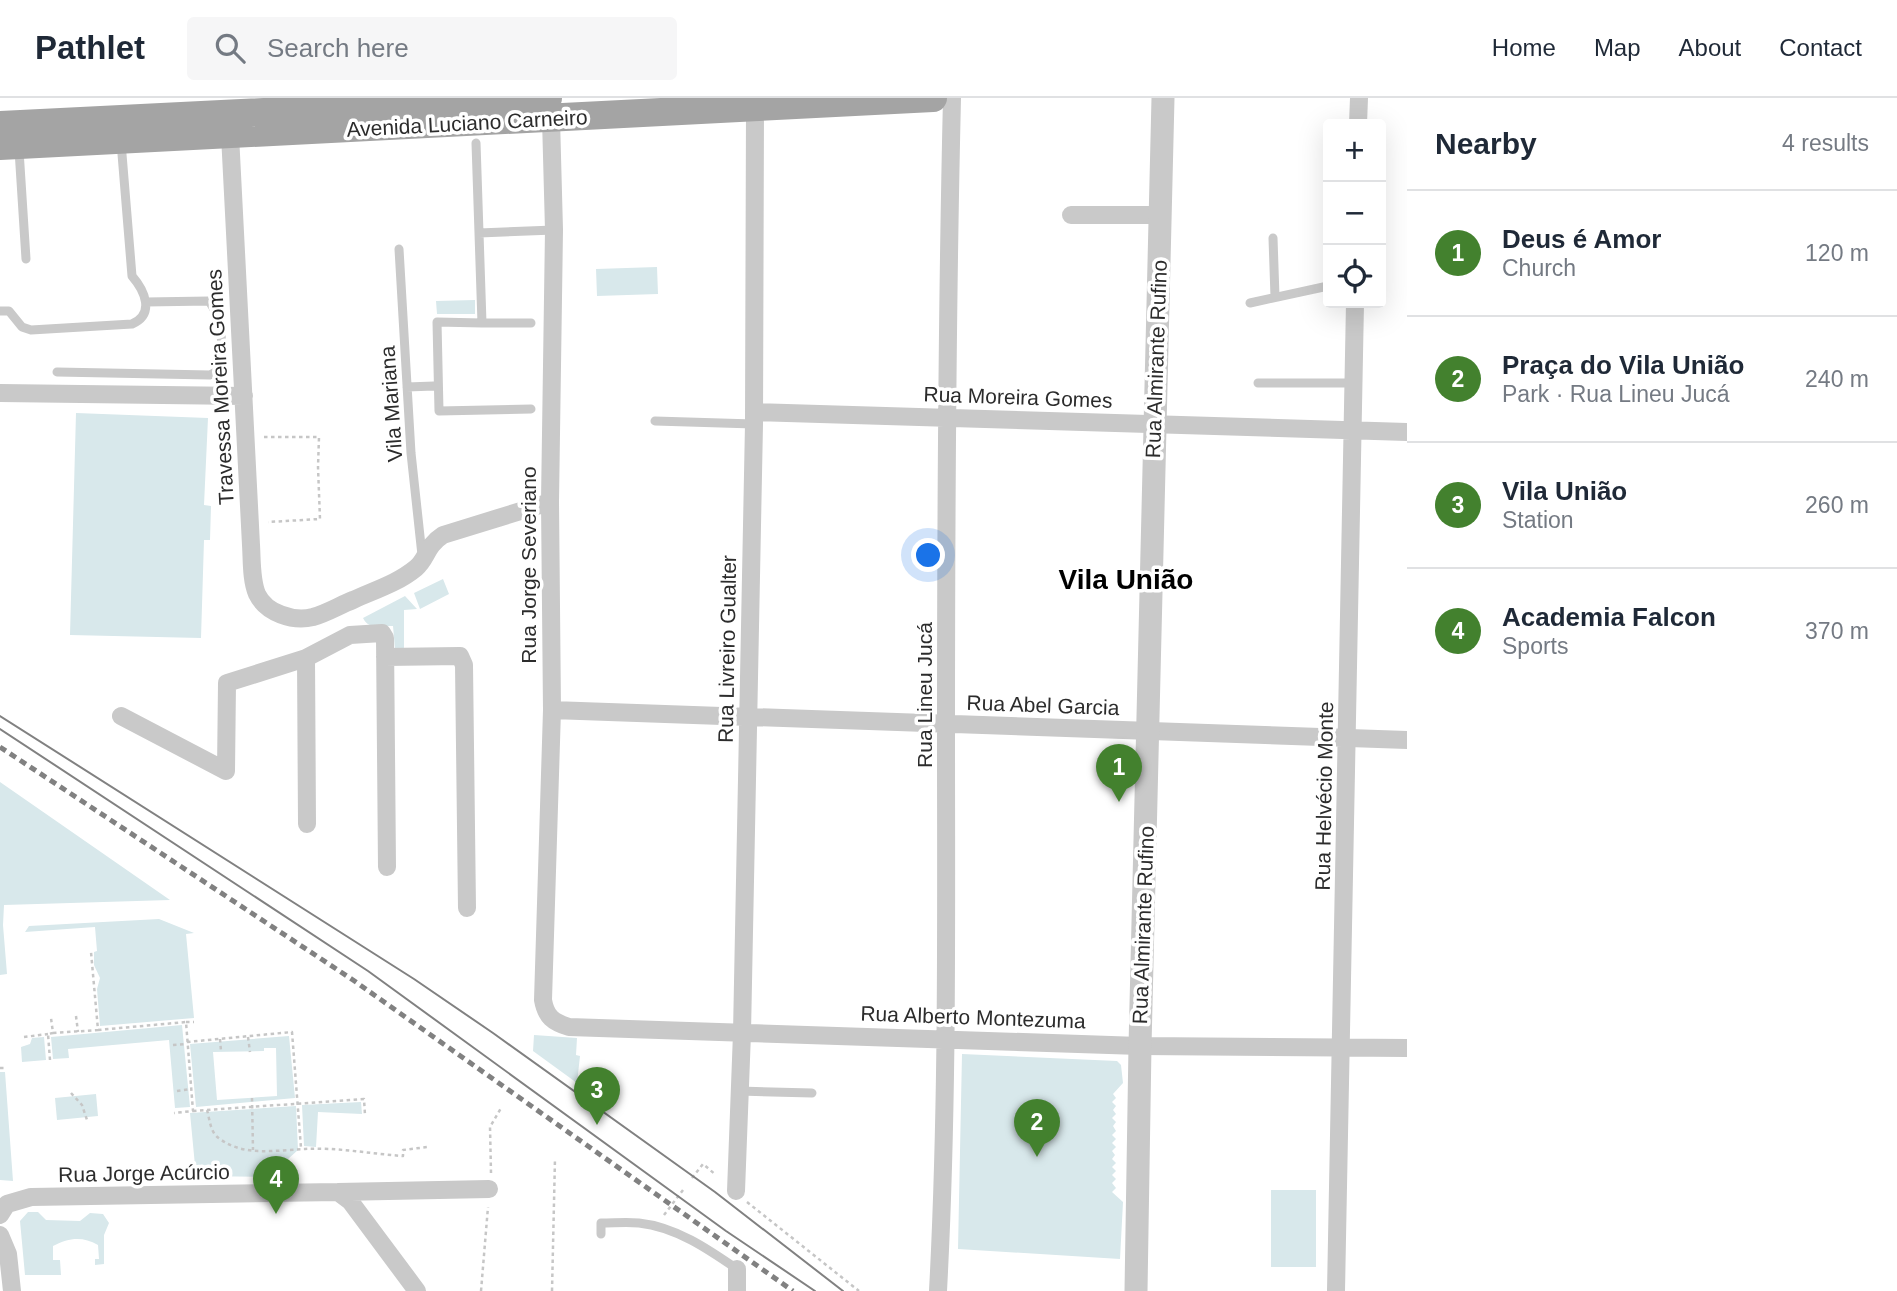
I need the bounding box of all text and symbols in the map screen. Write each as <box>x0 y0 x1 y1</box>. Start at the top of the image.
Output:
search box <box>187 17 677 80</box>
text: Pathlet <box>35 29 145 66</box>
icon: search <box>211 29 249 67</box>
text: Search here <box>267 33 409 63</box>
text: Home <box>1492 34 1556 61</box>
text: Map <box>1594 34 1641 61</box>
text: About <box>1679 34 1741 61</box>
text: Contact <box>1779 34 1862 61</box>
street label: Avenida Luciano Carneiro <box>346 105 588 141</box>
map controls <box>1323 119 1386 308</box>
button: + <box>1323 119 1386 182</box>
text: Nearby <box>1435 127 1537 160</box>
text: 4 results <box>1782 130 1869 156</box>
button: − <box>1323 182 1386 245</box>
text: Deus é Amor <box>1502 224 1661 254</box>
text: 1 <box>1452 240 1464 266</box>
text: 120 m <box>1805 240 1869 266</box>
button: locate <box>1323 245 1386 308</box>
text: Church <box>1502 255 1576 281</box>
street label: Rua Almirante Rufino <box>1141 259 1171 459</box>
street label: Travessa Moreira Gomes <box>202 268 238 506</box>
street label: Vila Mariana <box>375 345 407 463</box>
text: Praça do Vila União <box>1502 350 1744 380</box>
text: 2 <box>1452 366 1464 392</box>
text: 240 m <box>1805 366 1869 392</box>
text: Park · Rua Lineu Jucá <box>1502 381 1730 407</box>
street label: Rua Moreira Gomes <box>923 382 1113 412</box>
street label: Rua Jorge Severiano <box>517 466 540 664</box>
text: Vila União <box>1502 476 1627 506</box>
text: 3 <box>1452 492 1464 518</box>
text: 260 m <box>1805 492 1869 518</box>
text: Station <box>1502 507 1574 533</box>
your location <box>911 538 945 572</box>
street label: Rua Livreiro Gualter <box>714 555 740 743</box>
district label: Vila União <box>1059 564 1193 595</box>
text: Academia Falcon <box>1502 602 1716 632</box>
text: 4 <box>1452 618 1464 644</box>
text: 370 m <box>1805 618 1869 644</box>
street label: Rua Lineu Jucá <box>913 622 936 768</box>
text: Sports <box>1502 633 1568 659</box>
street label: Rua Abel Garcia <box>966 691 1120 719</box>
street label: Rua Helvécio Monte <box>1311 701 1337 891</box>
pin: 1 <box>1096 744 1142 802</box>
street label: Rua Almirante Rufino <box>1128 825 1158 1025</box>
street label: Rua Alberto Montezuma <box>860 1002 1086 1032</box>
pin: 3 <box>574 1067 620 1125</box>
pin: 2 <box>1014 1099 1060 1157</box>
pin: 4 <box>253 1156 299 1214</box>
street label: Rua Jorge Acúrcio <box>58 1160 230 1186</box>

